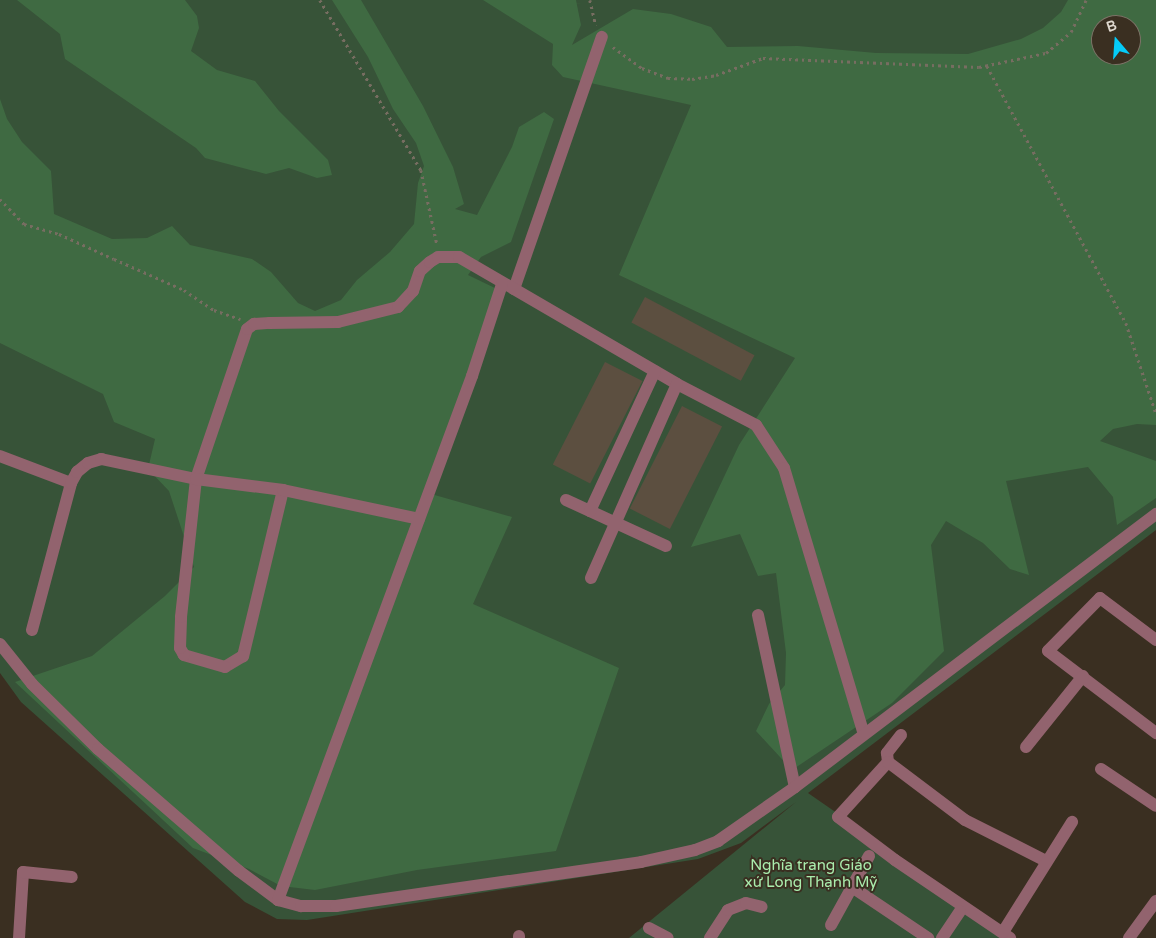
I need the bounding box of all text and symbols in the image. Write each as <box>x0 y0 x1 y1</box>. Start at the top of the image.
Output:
north arrow <box>1091 15 1141 65</box>
text: B <box>1104 17 1119 36</box>
park label: Nghĩa trang Giáo xứ Long Thạnh Mỹ <box>745 856 877 891</box>

